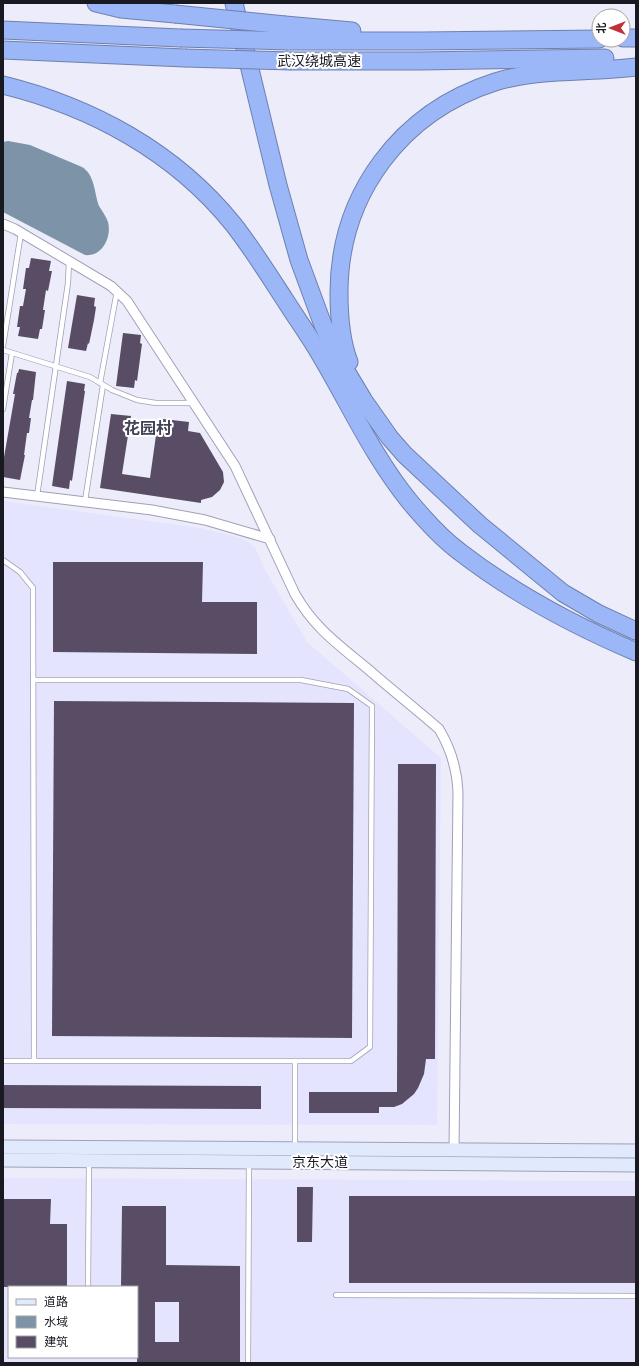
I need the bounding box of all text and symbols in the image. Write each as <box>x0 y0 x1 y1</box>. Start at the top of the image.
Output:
north arrow <box>591 8 631 48</box>
text: 北 <box>595 23 608 34</box>
street label: 武汉绕城高速 <box>277 53 361 70</box>
district label: 花园村 <box>124 419 172 438</box>
street label: 京东大道 <box>292 1154 348 1171</box>
legend <box>8 1286 138 1358</box>
text: 道路 <box>44 1295 68 1309</box>
text: 水域 <box>44 1315 68 1329</box>
text: 建筑 <box>44 1335 68 1349</box>

